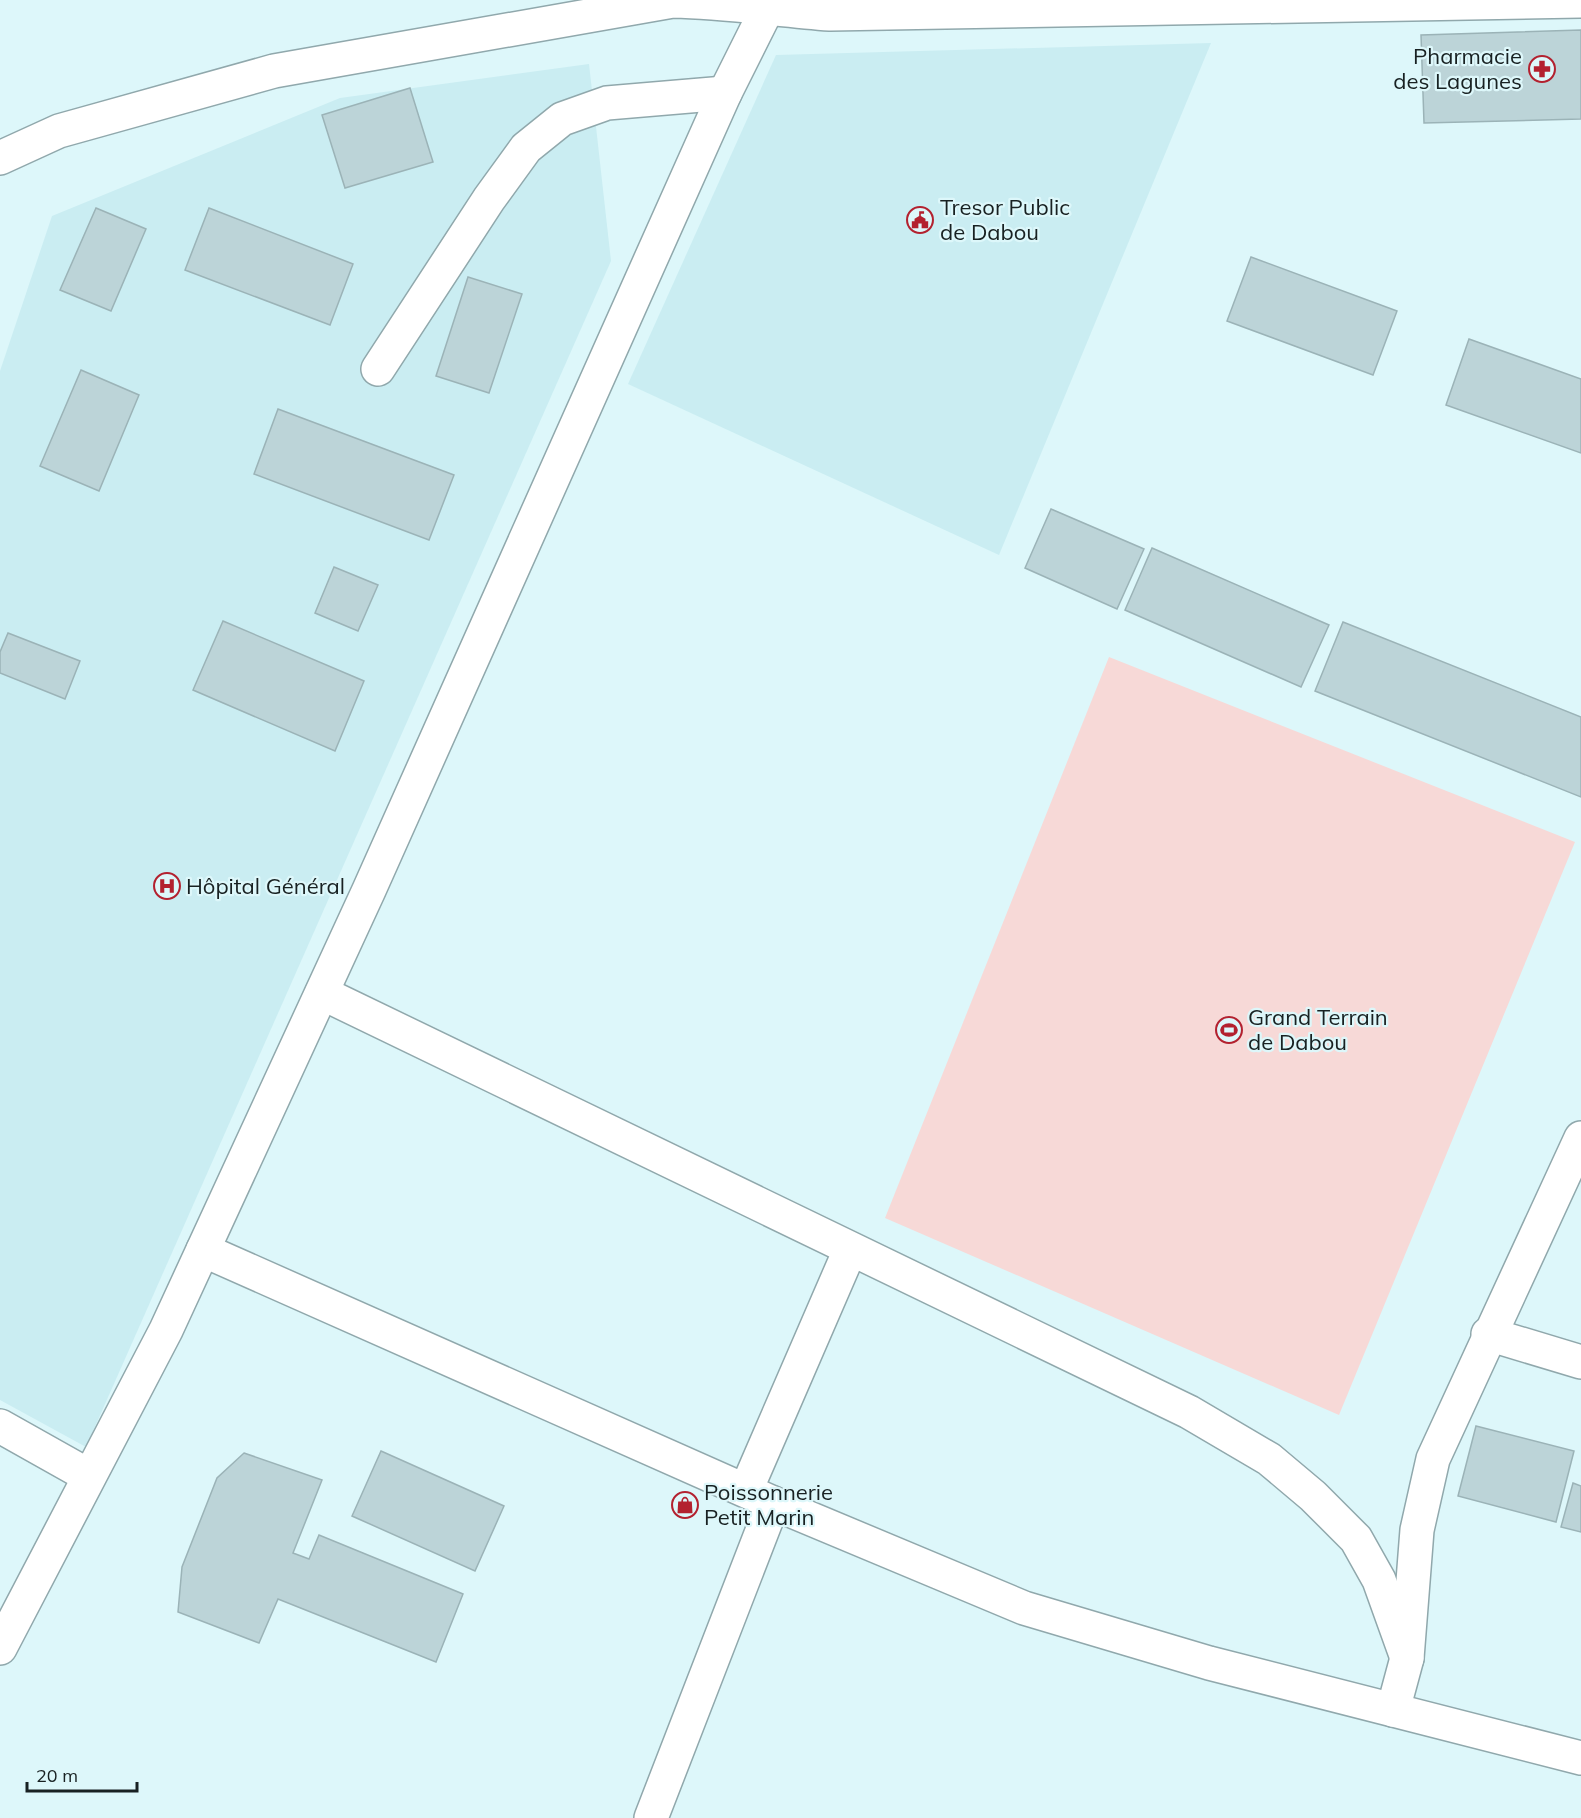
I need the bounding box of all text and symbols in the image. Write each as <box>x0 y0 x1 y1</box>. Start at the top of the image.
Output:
place label: Pharmacie des Lagunes <box>1393 42 1522 95</box>
pharmacy icon: Pharmacie des Lagunes <box>1527 54 1557 84</box>
place label: Tresor Public de Dabou <box>940 193 1070 246</box>
public building icon: Tresor Public de Dabou <box>905 205 935 235</box>
hospital icon: Hôpital Général <box>152 871 182 901</box>
place label: Hôpital Général <box>186 872 345 900</box>
place label: Grand Terrain de Dabou <box>1248 1003 1388 1056</box>
sports icon: Grand Terrain de Dabou <box>1214 1015 1244 1045</box>
place label: Poissonnerie Petit Marin <box>704 1478 833 1531</box>
shop icon: Poissonnerie Petit Marin <box>670 1490 700 1520</box>
scale bar <box>27 1755 136 1793</box>
text: 20 m <box>36 1764 78 1787</box>

